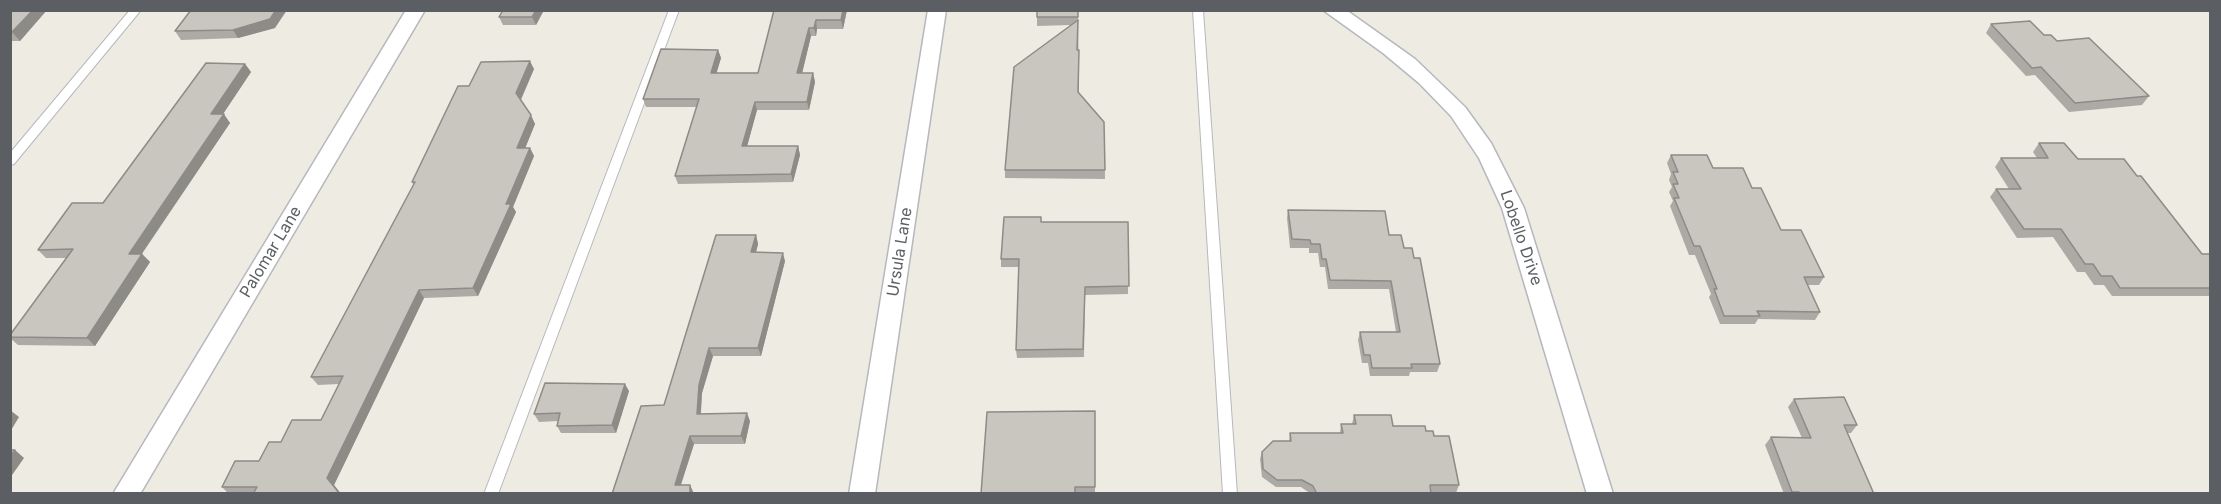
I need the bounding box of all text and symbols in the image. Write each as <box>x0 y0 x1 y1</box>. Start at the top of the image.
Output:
street label: Lobello Drive <box>1496 188 1546 288</box>
street label: Palomar Lane <box>236 203 306 301</box>
street label: Ursula Lane <box>883 206 917 298</box>

